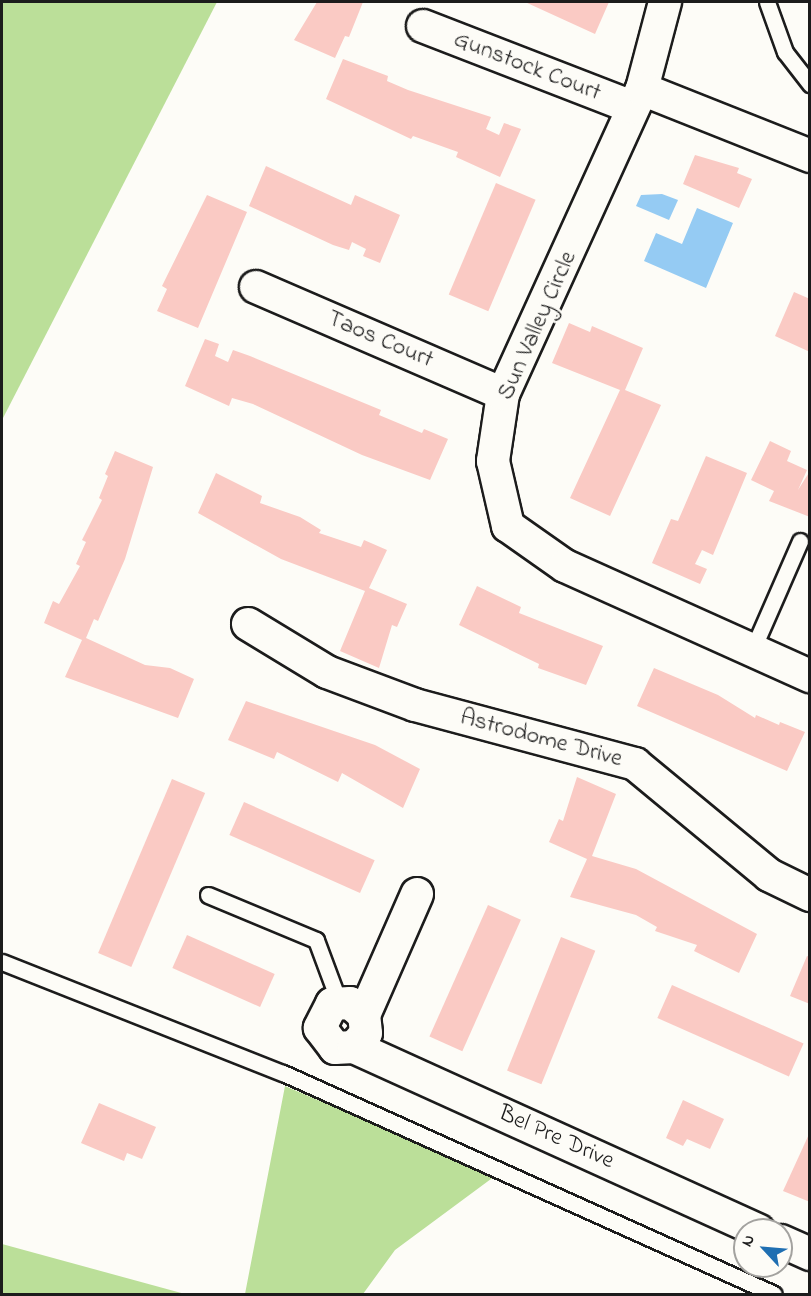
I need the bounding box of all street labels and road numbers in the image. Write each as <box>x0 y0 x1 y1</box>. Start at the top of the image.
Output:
street label: Gunstock Court <box>449 26 605 108</box>
street label: Sun Valley Circle <box>492 247 584 405</box>
street label: Taos Court <box>323 305 437 375</box>
street label: Astrodome Drive <box>457 704 625 774</box>
street label: Bel Pre Drive <box>494 1100 618 1176</box>

